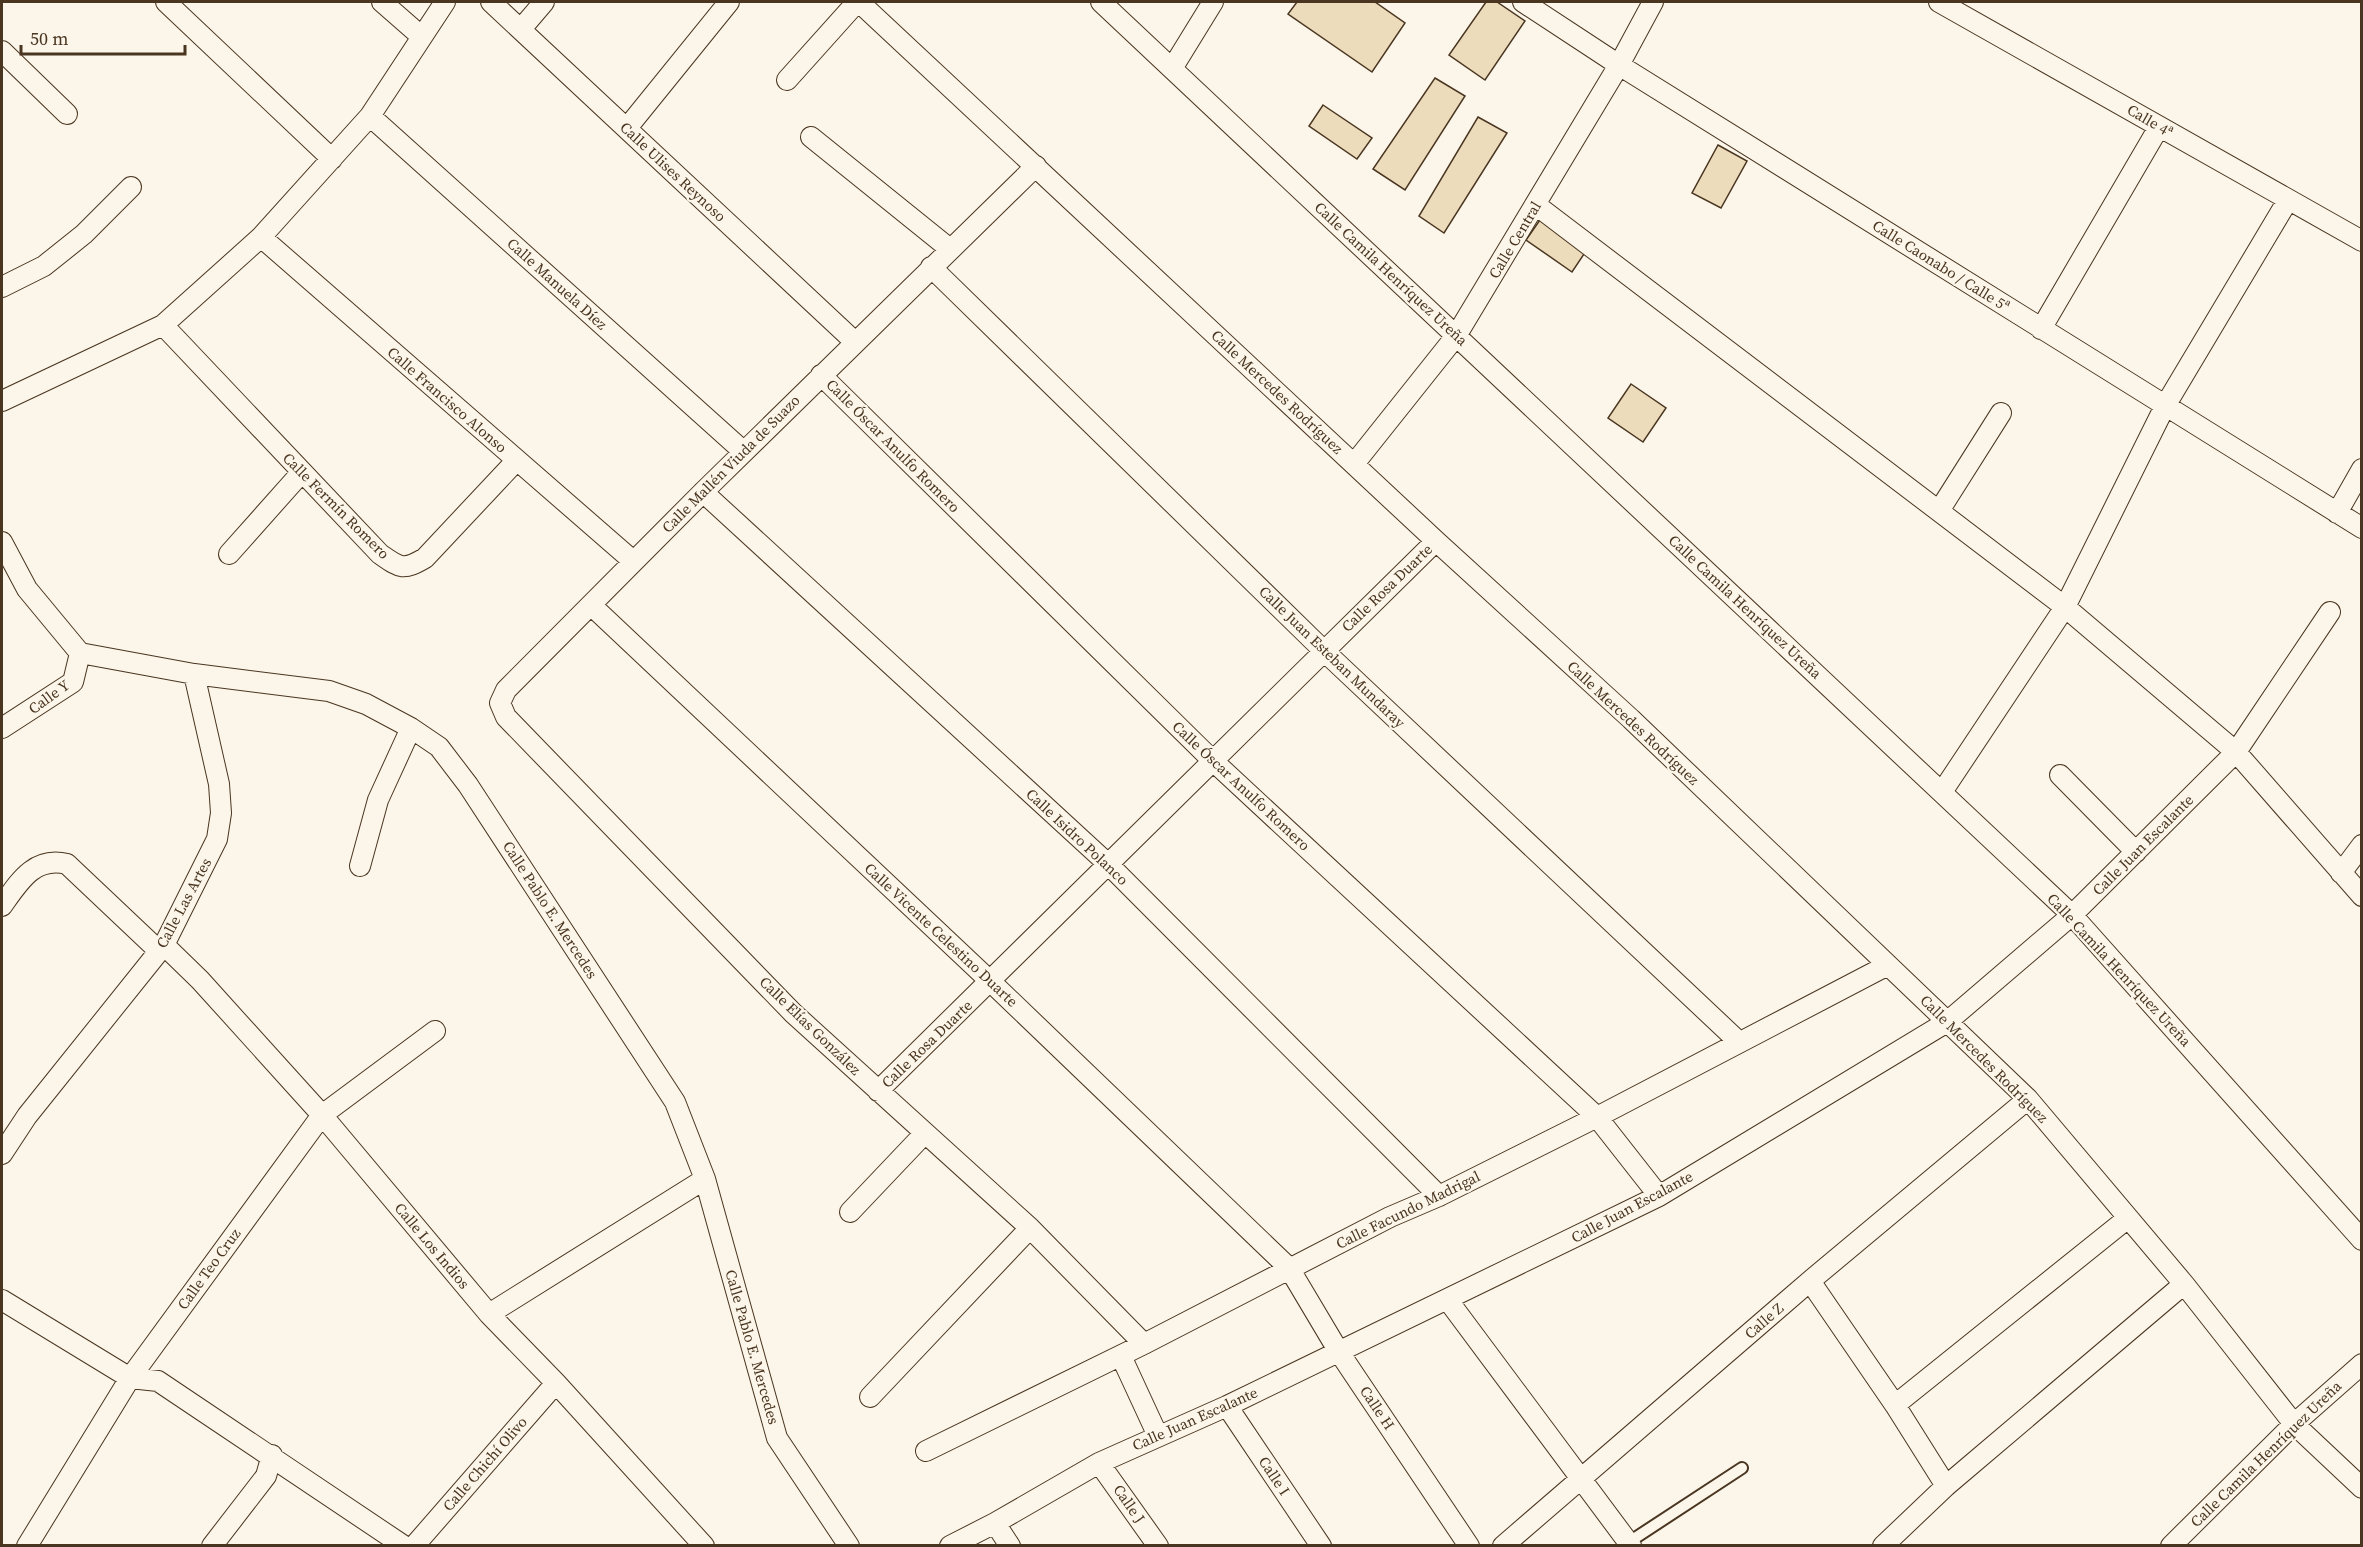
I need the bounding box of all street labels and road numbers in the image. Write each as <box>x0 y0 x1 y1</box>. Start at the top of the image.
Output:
street label: Calle 4ª <box>2123 99 2178 143</box>
street label: Calle Ulises Reynoso <box>616 117 731 226</box>
street label: Calle Camila Henríquez Ureña <box>1310 197 1473 351</box>
street label: Calle Central <box>1483 197 1546 282</box>
street label: Calle Caonabo / Calle 5ª <box>1869 215 2014 317</box>
street label: Calle Manuela Díez <box>503 233 612 334</box>
street label: Calle Mercedes Rodríguez <box>1207 325 1348 459</box>
street label: Calle Francisco Alonso <box>383 342 512 457</box>
street label: Calle Óscar Anulfo Romero <box>822 374 965 517</box>
street label: Calle Mallén Viuda de Suazo <box>657 390 804 537</box>
street label: Calle Fermín Romero <box>278 448 394 564</box>
street label: Calle Camila Henríquez Ureña <box>1664 530 1827 684</box>
street label: Calle Rosa Duarte <box>1337 539 1437 636</box>
street label: Calle Juan Esteban Mundaray <box>1254 581 1410 733</box>
street label: Calle Mercedes Rodríguez <box>1563 656 1704 790</box>
street label: Calle Y <box>24 674 74 719</box>
street label: Calle Óscar Anulfo Romero <box>1168 716 1315 855</box>
street label: Calle Isidro Polanco <box>1022 784 1133 890</box>
street label: Calle Juan Escalante <box>2087 789 2198 900</box>
street label: Calle Pablo E. Mercedes <box>498 837 603 983</box>
street label: Calle Las Artes <box>151 854 216 952</box>
street label: Calle Vicente Celestino Duarte <box>860 858 1023 1012</box>
street label: Calle Camila Henríquez Ureña <box>2043 888 2196 1051</box>
street label: Calle Elías González <box>755 972 866 1080</box>
street label: Calle Mercedes Rodríguez <box>1916 990 2053 1127</box>
street label: Calle Rosa Duarte <box>877 995 977 1092</box>
street label: Calle Facundo Madrigal <box>1332 1165 1484 1254</box>
street label: Calle Juan Escalante <box>1567 1165 1697 1248</box>
street label: Calle Los Indios <box>390 1198 475 1293</box>
street label: Calle Teo Cruz <box>172 1224 245 1314</box>
street label: Calle Pablo E. Mercedes <box>720 1267 785 1427</box>
street label: Calle Z <box>1740 1298 1788 1343</box>
street label: Calle Camila Henríquez Ureña <box>2185 1375 2346 1532</box>
street label: Calle Juan Escalante <box>1129 1381 1261 1456</box>
street label: Calle H <box>1355 1382 1400 1434</box>
street label: Calle Chichí Olivo <box>438 1412 532 1516</box>
street label: Calle I <box>1254 1452 1295 1499</box>
street label: Calle J <box>1109 1480 1151 1528</box>

